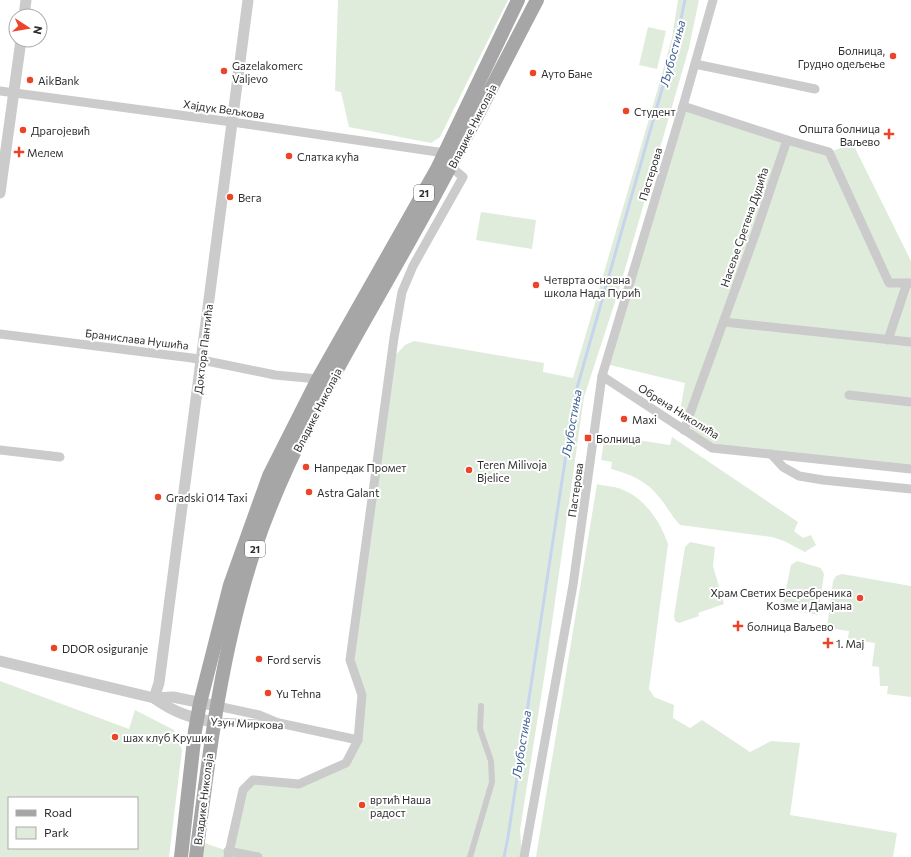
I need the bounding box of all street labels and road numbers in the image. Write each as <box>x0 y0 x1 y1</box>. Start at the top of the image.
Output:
street label: Владике Николаја <box>445 82 499 170</box>
street label: Хајдук Вељкова <box>183 97 265 121</box>
street label: Пастерова <box>636 146 664 202</box>
street label: Насеље Сретена Дудића <box>717 165 771 289</box>
road number: 21 <box>414 185 434 201</box>
street label: Доктора Пантића <box>191 303 215 395</box>
street label: Бранислава Нушића <box>85 326 189 352</box>
street label: Владике Николаја <box>290 366 344 454</box>
street label: Обрена Николића <box>636 381 722 441</box>
street label: Пастерова <box>565 462 585 518</box>
road number: 21 <box>245 541 265 557</box>
street label: Узун Миркова <box>210 715 284 731</box>
street label: Владике Николаја <box>191 752 215 846</box>

